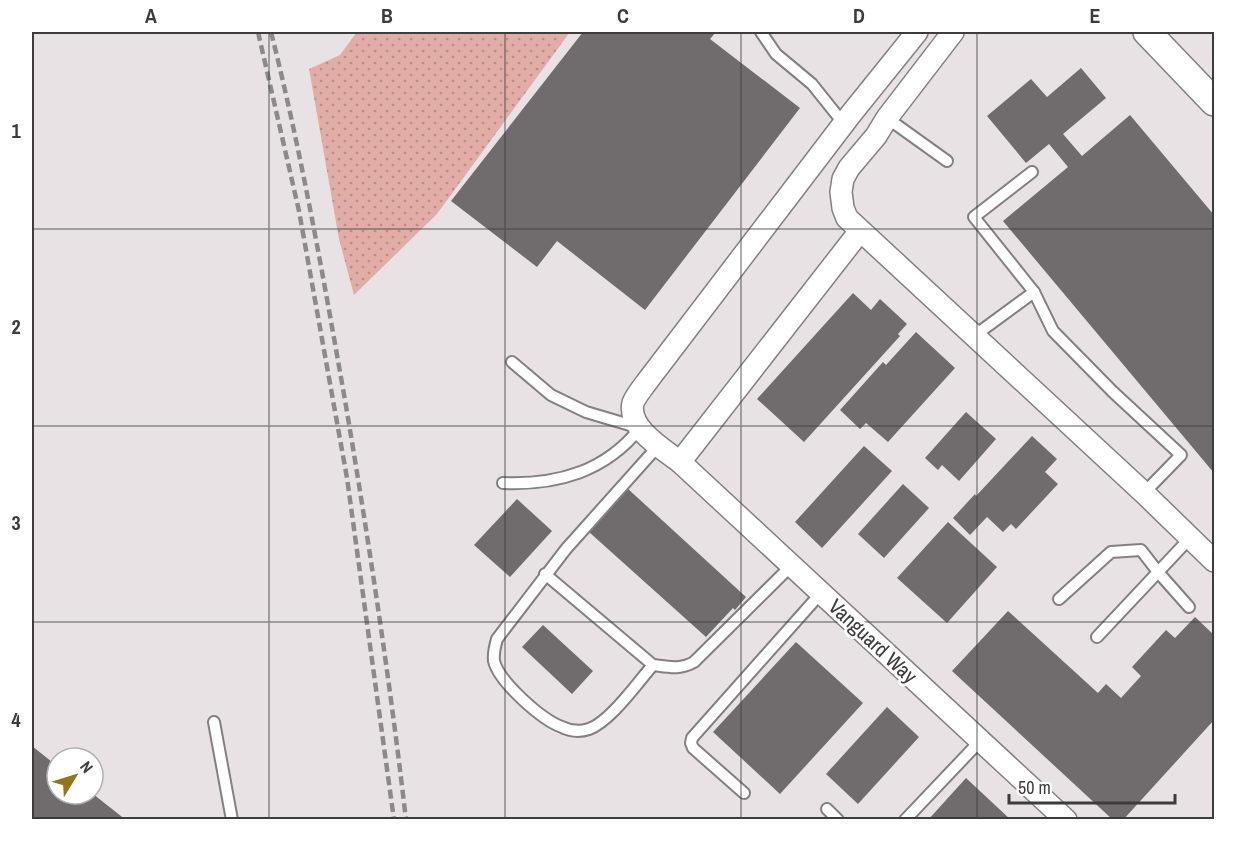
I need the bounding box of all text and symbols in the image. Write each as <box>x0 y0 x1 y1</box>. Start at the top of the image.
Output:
text: A <box>145 2 157 29</box>
text: B <box>381 2 393 29</box>
text: C <box>617 2 629 29</box>
text: D <box>853 2 865 29</box>
text: E <box>1090 2 1101 29</box>
text: 1 <box>11 117 21 144</box>
text: 2 <box>11 313 21 340</box>
text: 3 <box>11 509 21 536</box>
street label: Vanguard Way <box>822 592 924 690</box>
text: 4 <box>11 706 21 733</box>
north arrow <box>45 746 105 806</box>
text: N <box>75 756 98 777</box>
scale bar <box>1009 767 1176 805</box>
text: 50 m <box>1018 775 1051 800</box>

